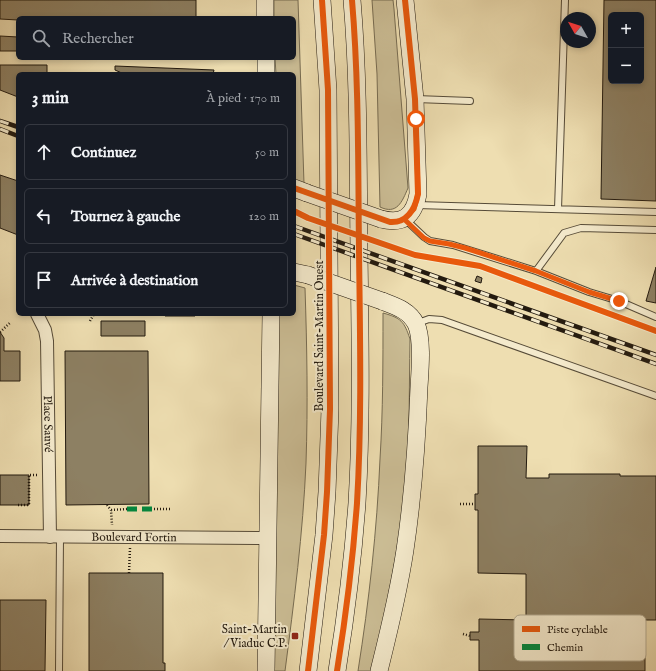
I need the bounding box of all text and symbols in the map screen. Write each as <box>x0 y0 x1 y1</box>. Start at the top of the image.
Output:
north arrow <box>560 12 596 48</box>
map controls <box>608 12 644 84</box>
button: + <box>608 12 644 48</box>
search box <box>16 16 296 60</box>
icon: search <box>30 27 52 49</box>
text: Rechercher <box>62 29 134 48</box>
button: − <box>608 48 644 84</box>
text: 3 min <box>32 88 69 109</box>
text: À pied · 170 m <box>206 90 280 107</box>
route start <box>407 110 425 128</box>
icon: ahead <box>33 141 55 163</box>
text: Continuez <box>71 143 136 162</box>
text: 50 m <box>255 144 279 161</box>
icon: left <box>33 205 55 227</box>
text: Tournez à gauche <box>71 207 180 226</box>
text: 120 m <box>249 208 279 225</box>
street label: Boulevard Saint-Martin Ouest <box>312 260 327 412</box>
icon: arrive <box>33 269 55 291</box>
text: Arrivée à destination <box>71 271 198 290</box>
route end <box>610 292 628 310</box>
street label: Place Sauvé <box>40 395 56 453</box>
street label: Boulevard Fortin <box>91 529 177 545</box>
legend <box>514 615 646 661</box>
place label: Saint-Martin / Viaduc C.P. <box>222 622 288 651</box>
text: Piste cyclable <box>547 623 608 637</box>
marker: Saint-Martin / Viaduc C.P. <box>290 631 300 641</box>
text: Chemin <box>547 641 583 655</box>

